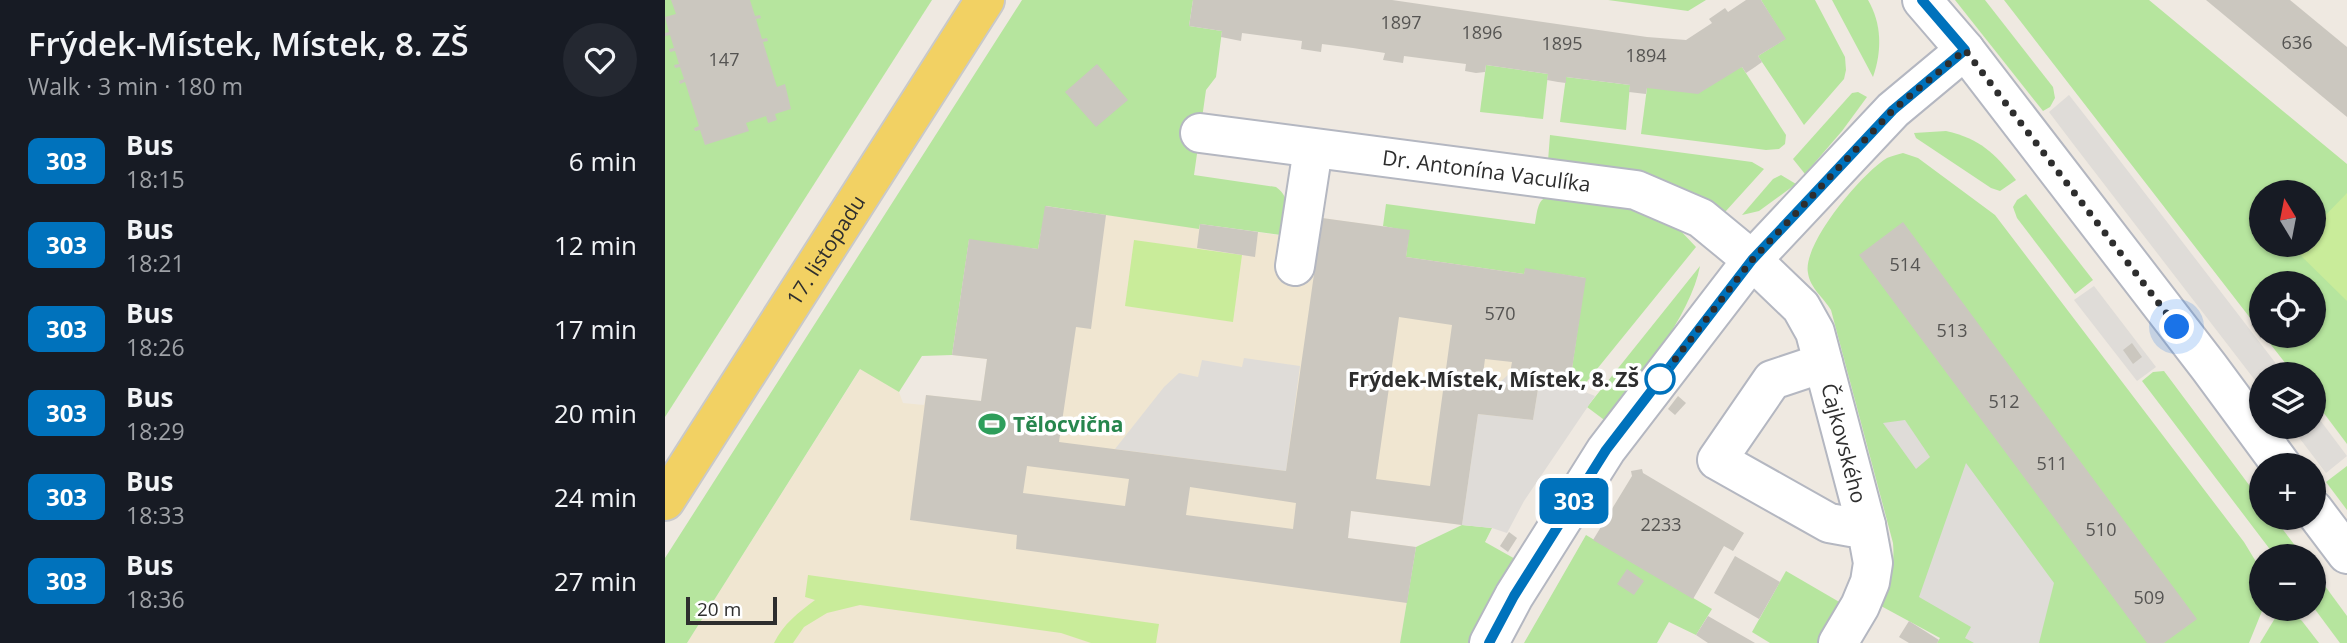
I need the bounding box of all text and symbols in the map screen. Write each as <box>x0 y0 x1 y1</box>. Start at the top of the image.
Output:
house number: 1897 <box>1380 10 1422 34</box>
house number: 1896 <box>1461 20 1503 44</box>
text: Frýdek-Místek, Místek, 8. ZŠ <box>28 21 469 66</box>
button: heart <box>563 23 637 97</box>
house number: 636 <box>2282 30 2312 54</box>
house number: 1895 <box>1541 31 1583 55</box>
house number: 1894 <box>1625 43 1667 67</box>
house number: 147 <box>709 47 739 71</box>
text: Walk · 3 min · 180 m <box>28 70 243 102</box>
text: Bus <box>126 127 173 163</box>
text: 6 min <box>569 143 637 179</box>
street label: Dr. Antonína Vaculíka <box>1381 143 1592 198</box>
text: 303 <box>46 144 87 177</box>
text: 18:15 <box>126 163 185 195</box>
north arrow <box>2249 180 2326 257</box>
map controls <box>2249 180 2326 621</box>
street label: 17. listopadu <box>780 189 871 311</box>
text: Bus <box>126 211 173 247</box>
text: 12 min <box>554 227 637 263</box>
text: 303 <box>46 228 87 261</box>
text: 18:21 <box>126 247 185 279</box>
house number: 514 <box>1890 252 1920 276</box>
button: locate <box>2249 271 2326 348</box>
text: Bus <box>126 295 173 331</box>
house number: 570 <box>1485 301 1515 325</box>
your location <box>2159 309 2194 344</box>
text: 17 min <box>554 311 637 347</box>
text: 303 <box>46 312 87 345</box>
house number: 513 <box>1937 318 1967 342</box>
text: 18:26 <box>126 331 185 363</box>
button: layers <box>2249 362 2326 439</box>
marker: Frýdek-Místek, Místek, 8. ZŠ <box>1645 364 1675 394</box>
place label: Frýdek-Místek, Místek, 8. ZŠ <box>1348 365 1639 393</box>
text: Bus <box>126 379 173 415</box>
street label: Čajkovského <box>1815 380 1874 506</box>
house number: 512 <box>1989 389 2019 413</box>
text: 20 min <box>554 395 637 431</box>
text: 303 <box>46 396 87 429</box>
sports icon: Tělocvična <box>977 409 1007 439</box>
place label: Tělocvična <box>1013 410 1123 438</box>
text: 18:29 <box>126 415 185 447</box>
house number: 511 <box>2037 451 2067 475</box>
button: + <box>2249 453 2326 530</box>
text: Bus <box>126 463 173 499</box>
line badge: 303 <box>1534 478 1614 524</box>
text: 24 min <box>554 479 637 515</box>
text: 303 <box>46 480 87 513</box>
text: 303 <box>1553 484 1595 517</box>
text: 18:33 <box>126 499 185 531</box>
house number: 2233 <box>1640 512 1682 536</box>
house number: 510 <box>2086 517 2116 541</box>
button: − <box>2249 544 2326 621</box>
text: Bus <box>126 547 173 583</box>
text: 27 min <box>554 563 637 599</box>
text: 303 <box>46 564 87 597</box>
text: 18:36 <box>126 583 185 615</box>
house number: 509 <box>2134 585 2164 609</box>
scale bar <box>686 594 777 626</box>
text: 20 m <box>697 596 741 622</box>

